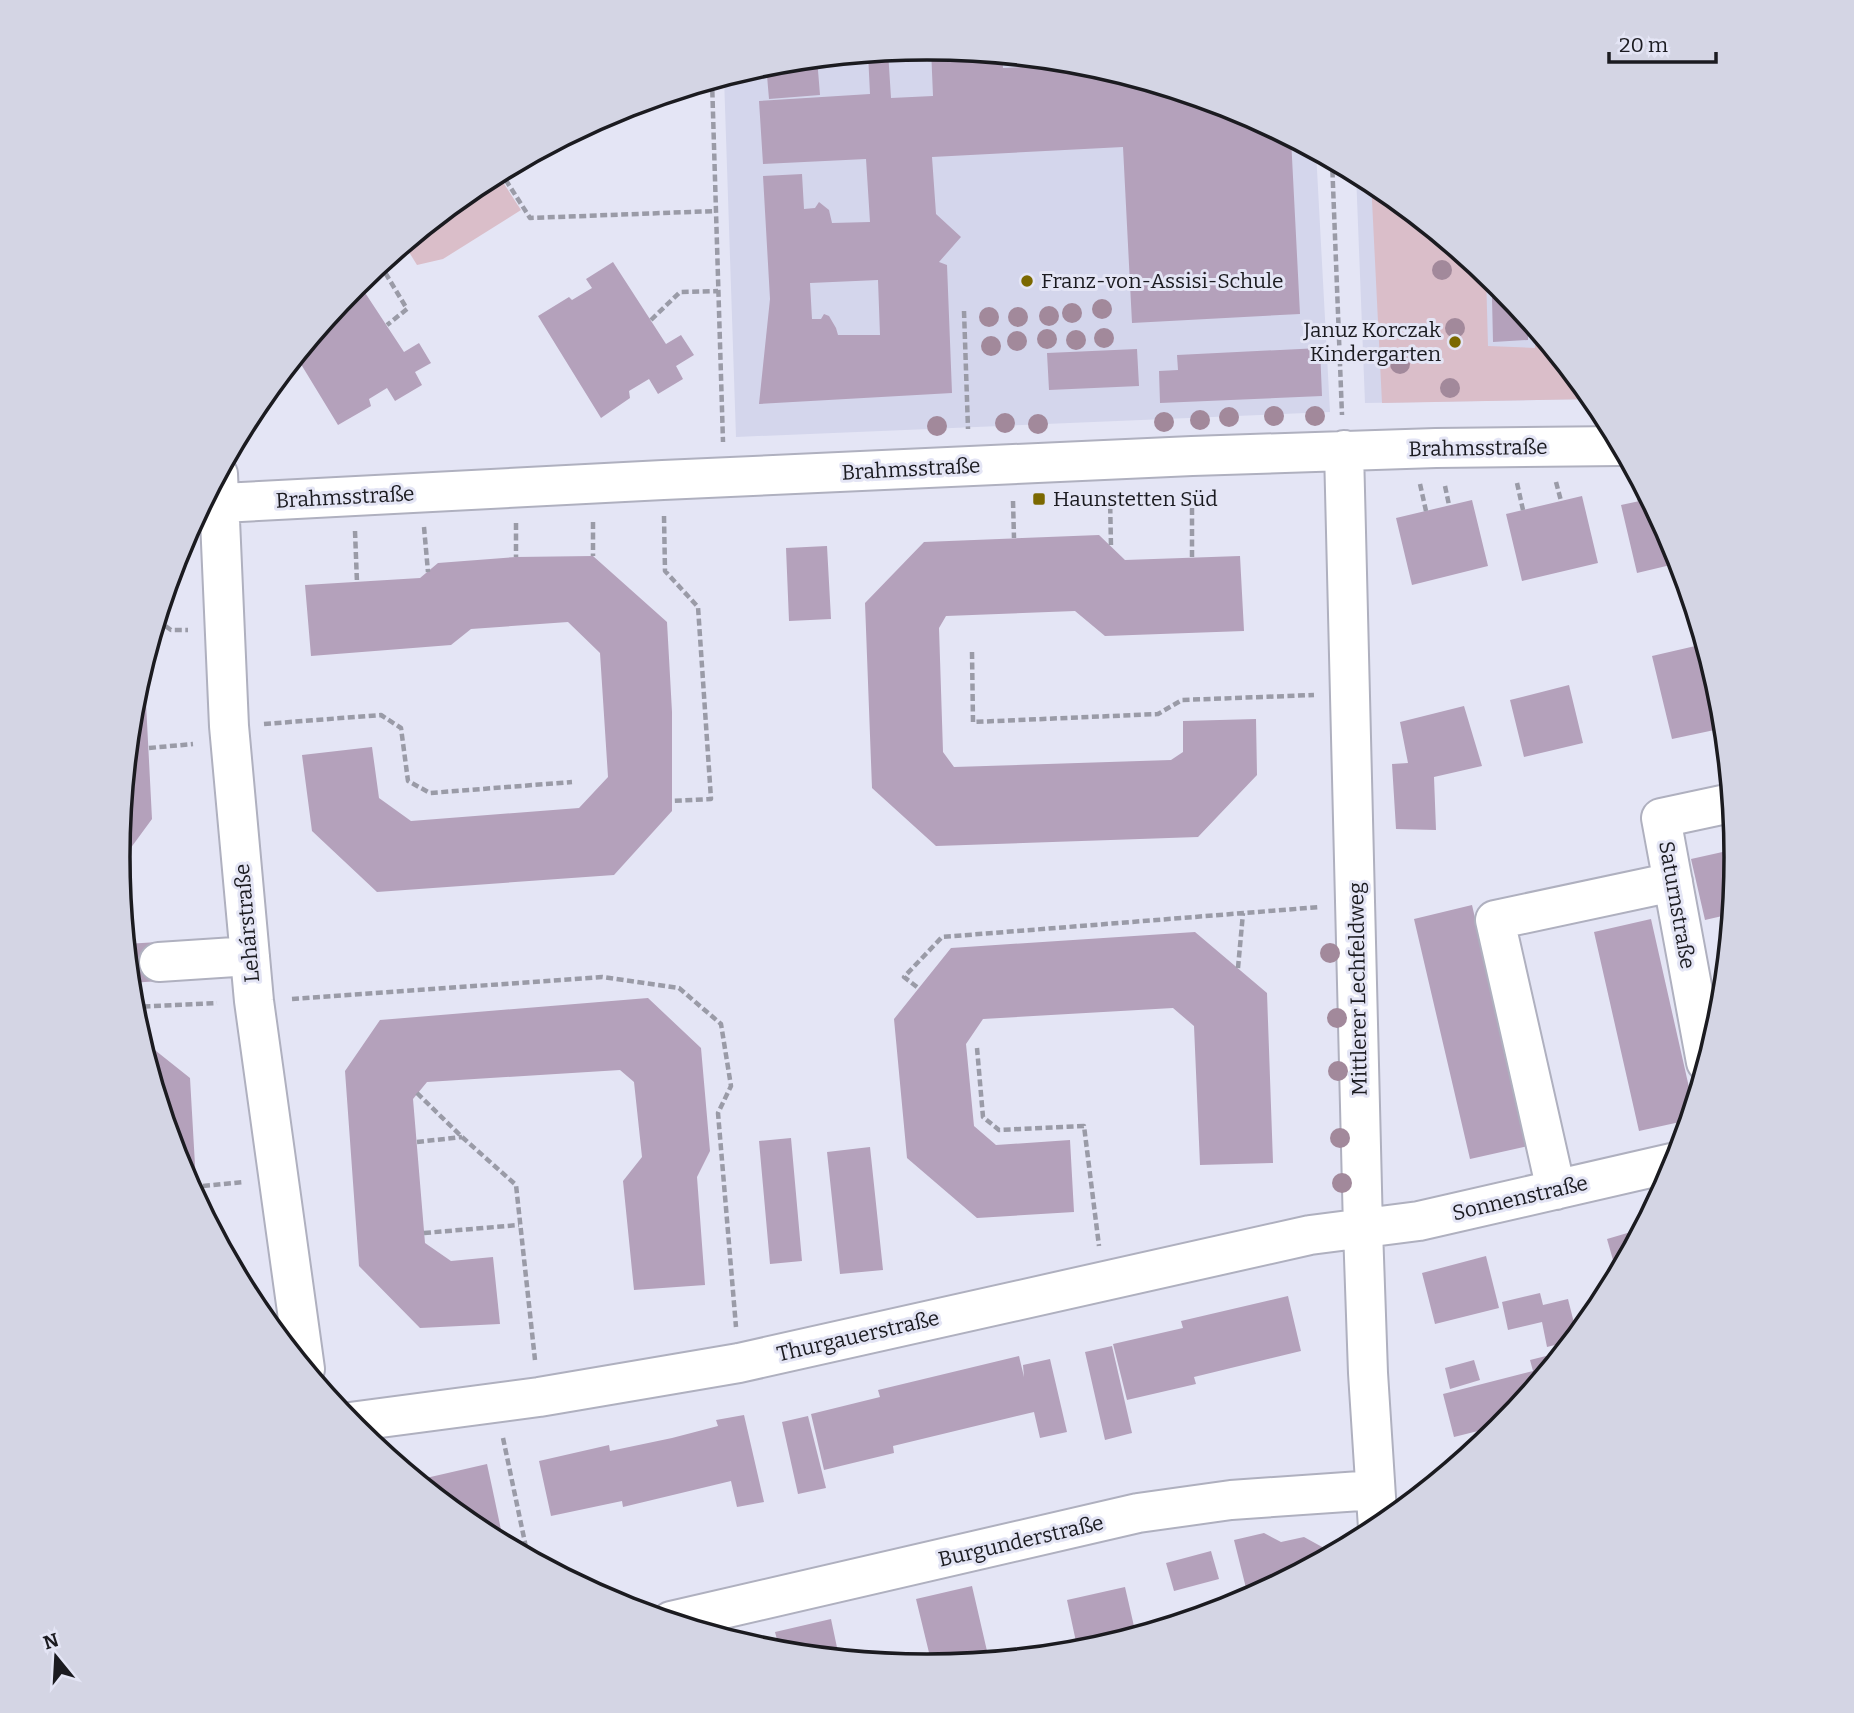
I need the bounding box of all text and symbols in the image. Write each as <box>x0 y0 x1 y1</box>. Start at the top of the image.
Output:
scale bar <box>1609 21 1716 65</box>
text: 20 m <box>1619 32 1668 58</box>
place label: Franz-von-Assisi-Schule <box>1041 268 1284 294</box>
marker: Franz-von-Assisi-Schule <box>1019 273 1035 289</box>
place label: Januz Korczak Kindergarten <box>1302 317 1441 367</box>
marker: Januz Korczak Kindergarten <box>1447 334 1463 350</box>
street label: Brahmsstraße <box>1408 434 1548 462</box>
street label: Brahmsstraße <box>841 452 981 486</box>
street label: Brahmsstraße <box>275 480 415 514</box>
place label: Haunstetten Süd <box>1053 486 1218 512</box>
marker: Haunstetten Süd <box>1031 491 1047 507</box>
street label: Saturnstraße <box>1653 839 1701 971</box>
street label: Lehárstraße <box>229 863 265 983</box>
street label: Mittlerer Lechfeldweg <box>1343 882 1373 1096</box>
street label: Sonnenstraße <box>1450 1170 1590 1226</box>
street label: Thurgauerstraße <box>774 1305 942 1367</box>
street label: Burgunderstraße <box>936 1509 1106 1573</box>
north arrow <box>21 1622 91 1692</box>
text: N <box>40 1628 62 1655</box>

